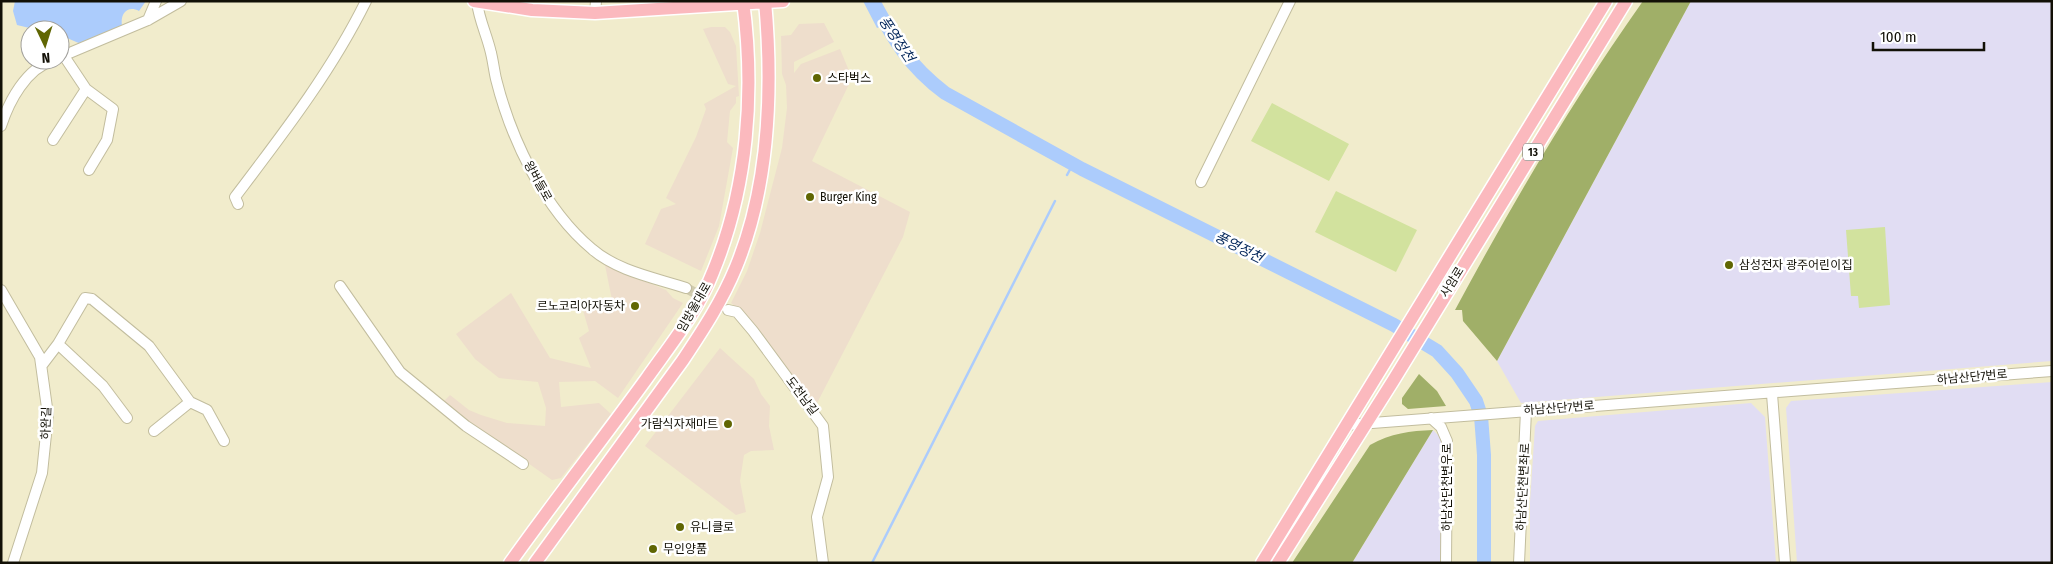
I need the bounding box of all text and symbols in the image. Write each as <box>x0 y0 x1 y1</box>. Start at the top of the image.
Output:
water label: 풍영정천 <box>875 13 919 66</box>
north arrow <box>20 20 70 70</box>
scale bar <box>1873 20 1984 52</box>
text: 100 m <box>1880 28 1917 46</box>
text: N <box>41 49 51 66</box>
place label: 스타벅스 <box>827 71 871 85</box>
marker: 스타벅스 <box>811 72 823 84</box>
road number: 13 <box>1523 144 1543 160</box>
street label: 왕버들로 <box>521 158 555 204</box>
place label: Burger King <box>820 190 877 204</box>
marker: Burger King <box>804 191 816 203</box>
water label: 풍영정천 <box>1212 228 1267 267</box>
place label: 삼성전자 광주어린이집 <box>1739 258 1852 272</box>
marker: 삼성전자 광주어린이집 <box>1723 259 1735 271</box>
street label: 사암로 <box>1437 264 1467 300</box>
street label: 임방울대로 <box>674 280 714 334</box>
place label: 르노코리아자동차 <box>537 299 625 313</box>
marker: 르노코리아자동차 <box>629 300 641 312</box>
street label: 하남산단7번로 <box>1936 367 2008 387</box>
street label: 도천남길 <box>783 374 821 418</box>
street label: 하남산단7번로 <box>1523 399 1595 417</box>
street label: 하완길 <box>38 406 54 440</box>
place label: 가람식자재마트 <box>641 417 718 431</box>
marker: 가람식자재마트 <box>722 418 734 430</box>
street label: 하남산단천변우로 <box>1440 443 1454 531</box>
street label: 하남산단천변좌로 <box>1514 443 1532 531</box>
place label: 유니클로 <box>690 520 734 534</box>
marker: 유니클로 <box>674 521 686 533</box>
place label: 무인양품 <box>663 542 707 556</box>
marker: 무인양품 <box>647 543 659 555</box>

